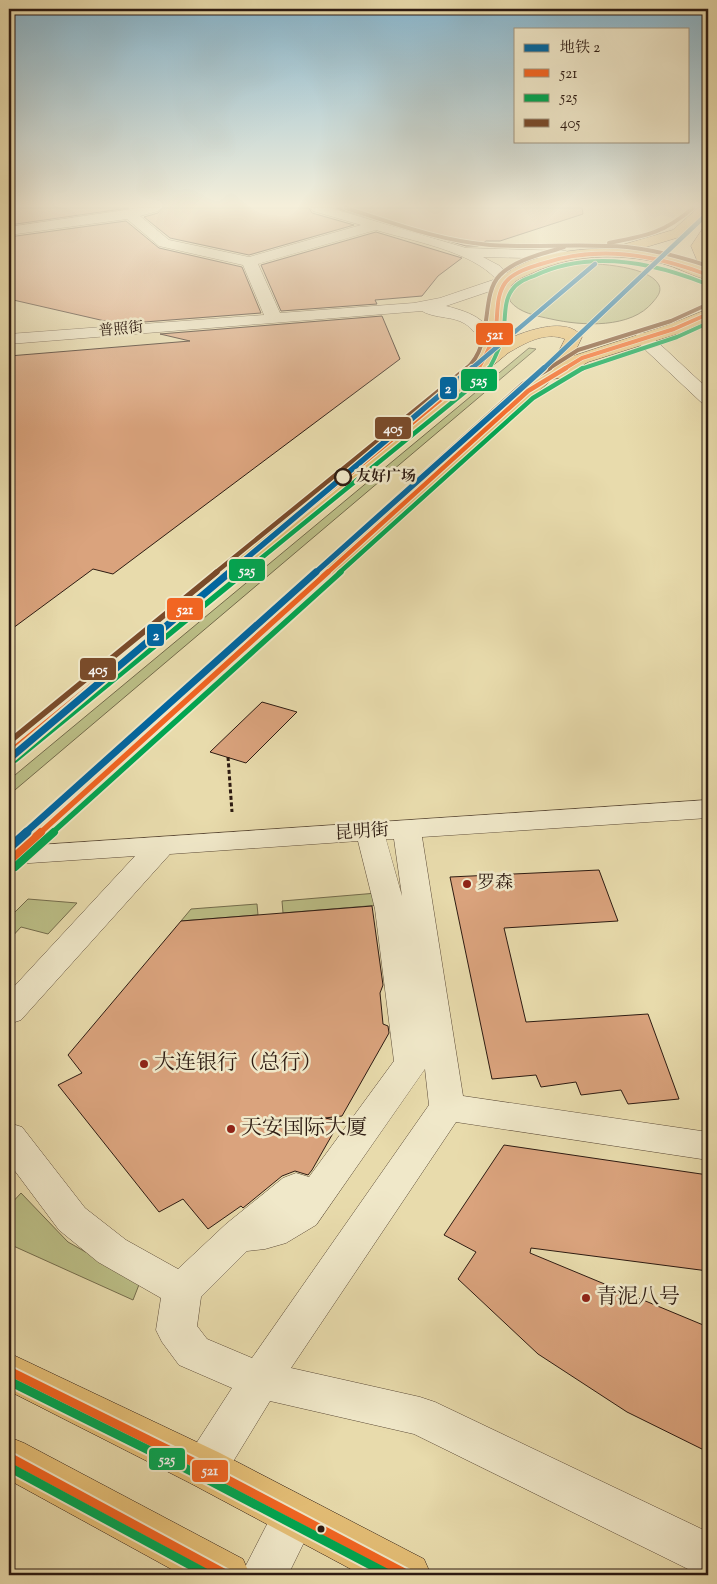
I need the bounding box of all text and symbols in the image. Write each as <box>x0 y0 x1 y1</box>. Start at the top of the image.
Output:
legend <box>514 28 690 142</box>
text: 地铁 2 <box>560 38 600 59</box>
text: 521 <box>559 64 577 85</box>
text: 525 <box>559 88 577 109</box>
text: 405 <box>560 114 581 135</box>
street label: 普照街 <box>98 318 144 342</box>
line badge: 521 <box>475 322 514 346</box>
text: 521 <box>486 326 503 346</box>
line badge: 525 <box>460 368 498 392</box>
text: 525 <box>470 372 487 392</box>
line badge: 2 <box>439 376 458 400</box>
text: 2 <box>445 380 452 400</box>
line badge: 405 <box>374 416 412 440</box>
text: 405 <box>382 420 403 440</box>
place label: 友好广场 <box>356 467 416 488</box>
marker: 友好广场 <box>334 468 352 486</box>
line badge: 525 <box>228 558 266 582</box>
text: 525 <box>238 562 255 582</box>
line badge: 521 <box>166 597 204 621</box>
text: 521 <box>176 601 193 621</box>
line badge: 2 <box>146 623 165 647</box>
text: 2 <box>153 627 160 647</box>
line badge: 405 <box>79 657 117 681</box>
text: 405 <box>87 661 108 681</box>
street label: 昆明街 <box>334 818 390 848</box>
place label: 罗森 <box>477 871 513 897</box>
marker: 罗森 <box>461 878 473 890</box>
place label: 大连银行（总行） <box>154 1049 322 1079</box>
marker: 大连银行（总行） <box>138 1058 150 1070</box>
place label: 天安国际大厦 <box>241 1114 367 1144</box>
marker: 天安国际大厦 <box>225 1123 237 1135</box>
place label: 青泥八号 <box>596 1283 680 1313</box>
marker: 青泥八号 <box>580 1292 592 1304</box>
line badge: 525 <box>148 1447 186 1471</box>
text: 525 <box>158 1451 175 1471</box>
line badge: 521 <box>191 1459 229 1483</box>
text: 521 <box>201 1462 218 1482</box>
unlabelled marker <box>316 1524 326 1534</box>

